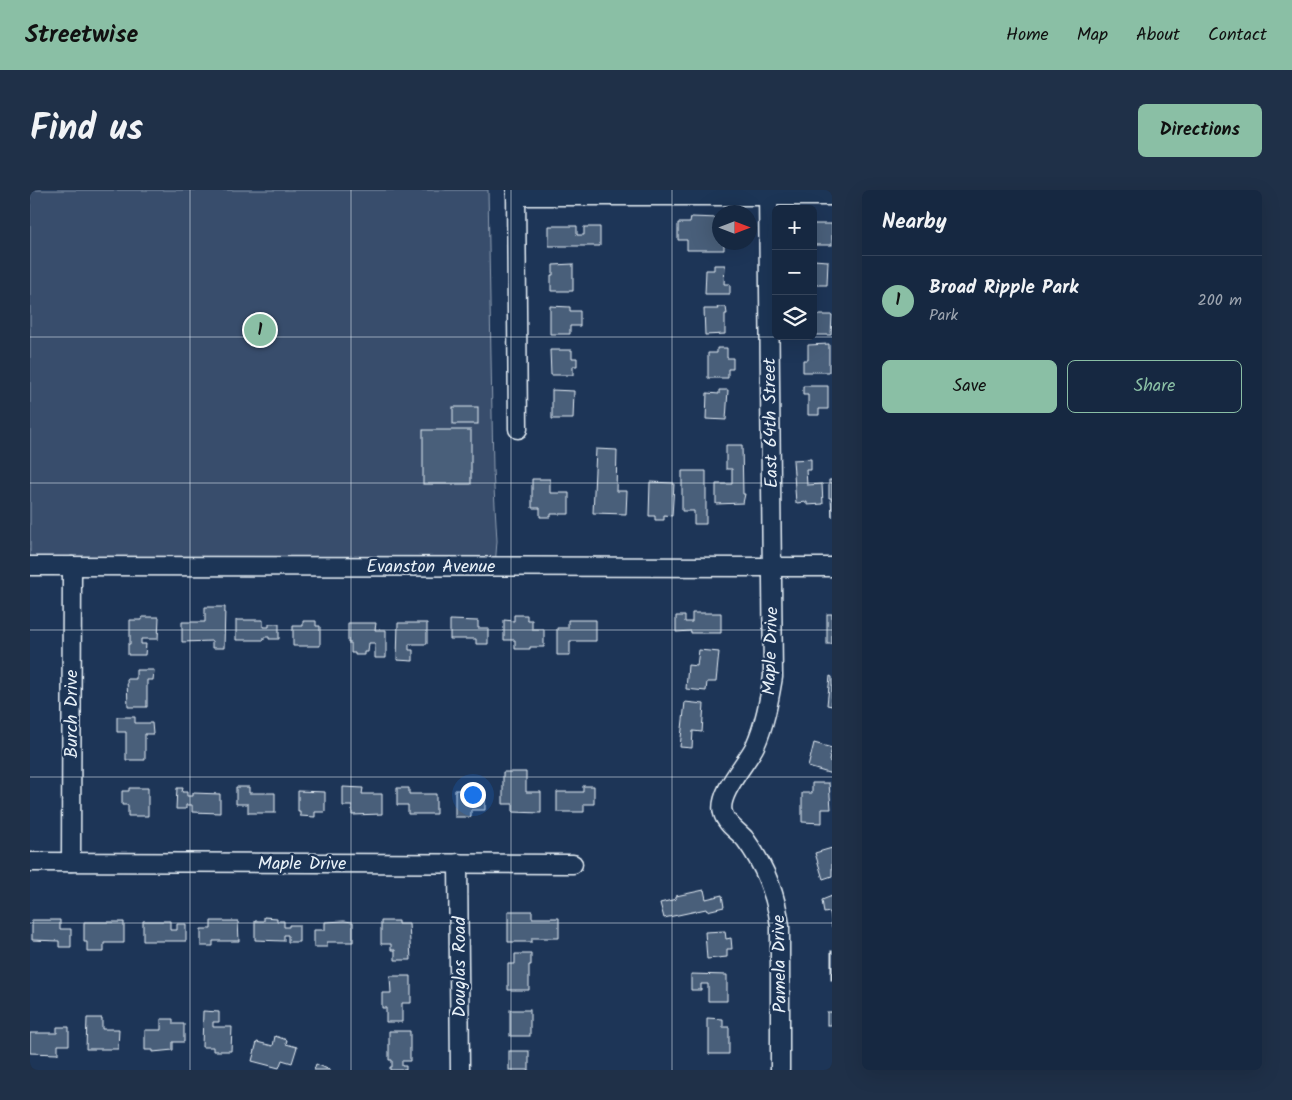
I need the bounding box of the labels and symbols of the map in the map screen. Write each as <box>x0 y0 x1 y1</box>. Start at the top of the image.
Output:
north arrow <box>712 205 757 250</box>
pin: 1 <box>244 311 276 349</box>
street label: East 64th Street <box>756 357 787 488</box>
street label: Evanston Avenue <box>367 553 495 582</box>
street label: Maple Drive <box>755 606 788 696</box>
street label: Burch Drive <box>58 670 87 758</box>
your location <box>460 782 486 808</box>
street label: Maple Drive <box>258 850 346 879</box>
street label: Pamela Drive <box>765 915 796 1013</box>
street label: Douglas Road <box>446 916 475 1017</box>

